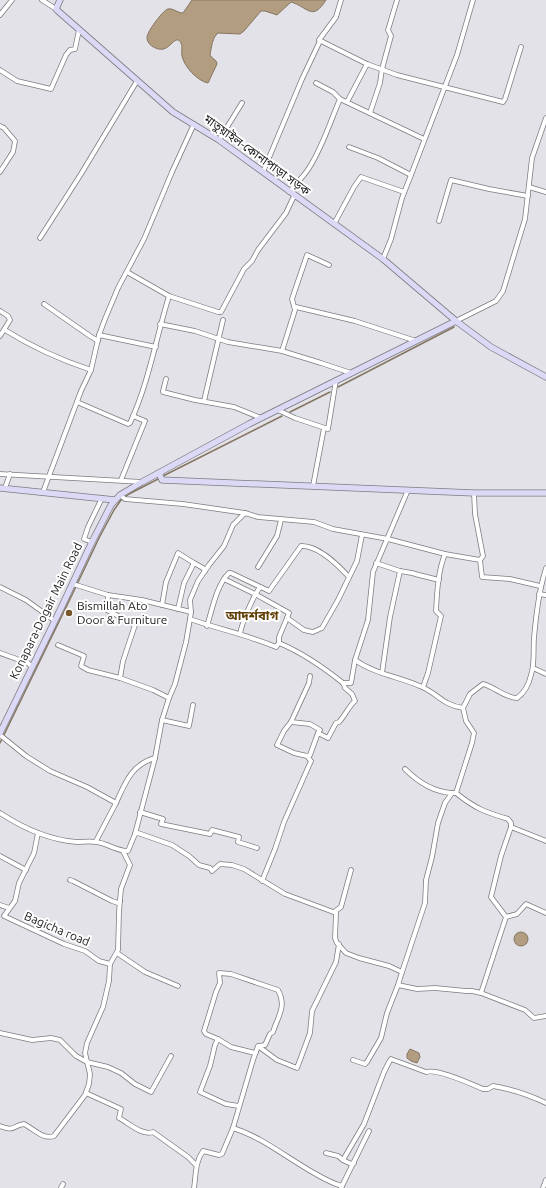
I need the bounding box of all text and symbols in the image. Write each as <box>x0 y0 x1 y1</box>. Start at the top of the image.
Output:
street label: মাতুয়াইল-কোনাপাড়া সড়ক <box>200 110 314 200</box>
street label: Konapara-Dogair Main Road <box>7 540 84 681</box>
place label: Bismillah Ato Door & Furniture <box>77 599 167 626</box>
marker: Bismillah Ato Door & Furniture <box>64 608 74 618</box>
district label: আদর্শবাগ <box>225 608 279 622</box>
street label: Bagicha road <box>23 909 92 948</box>

